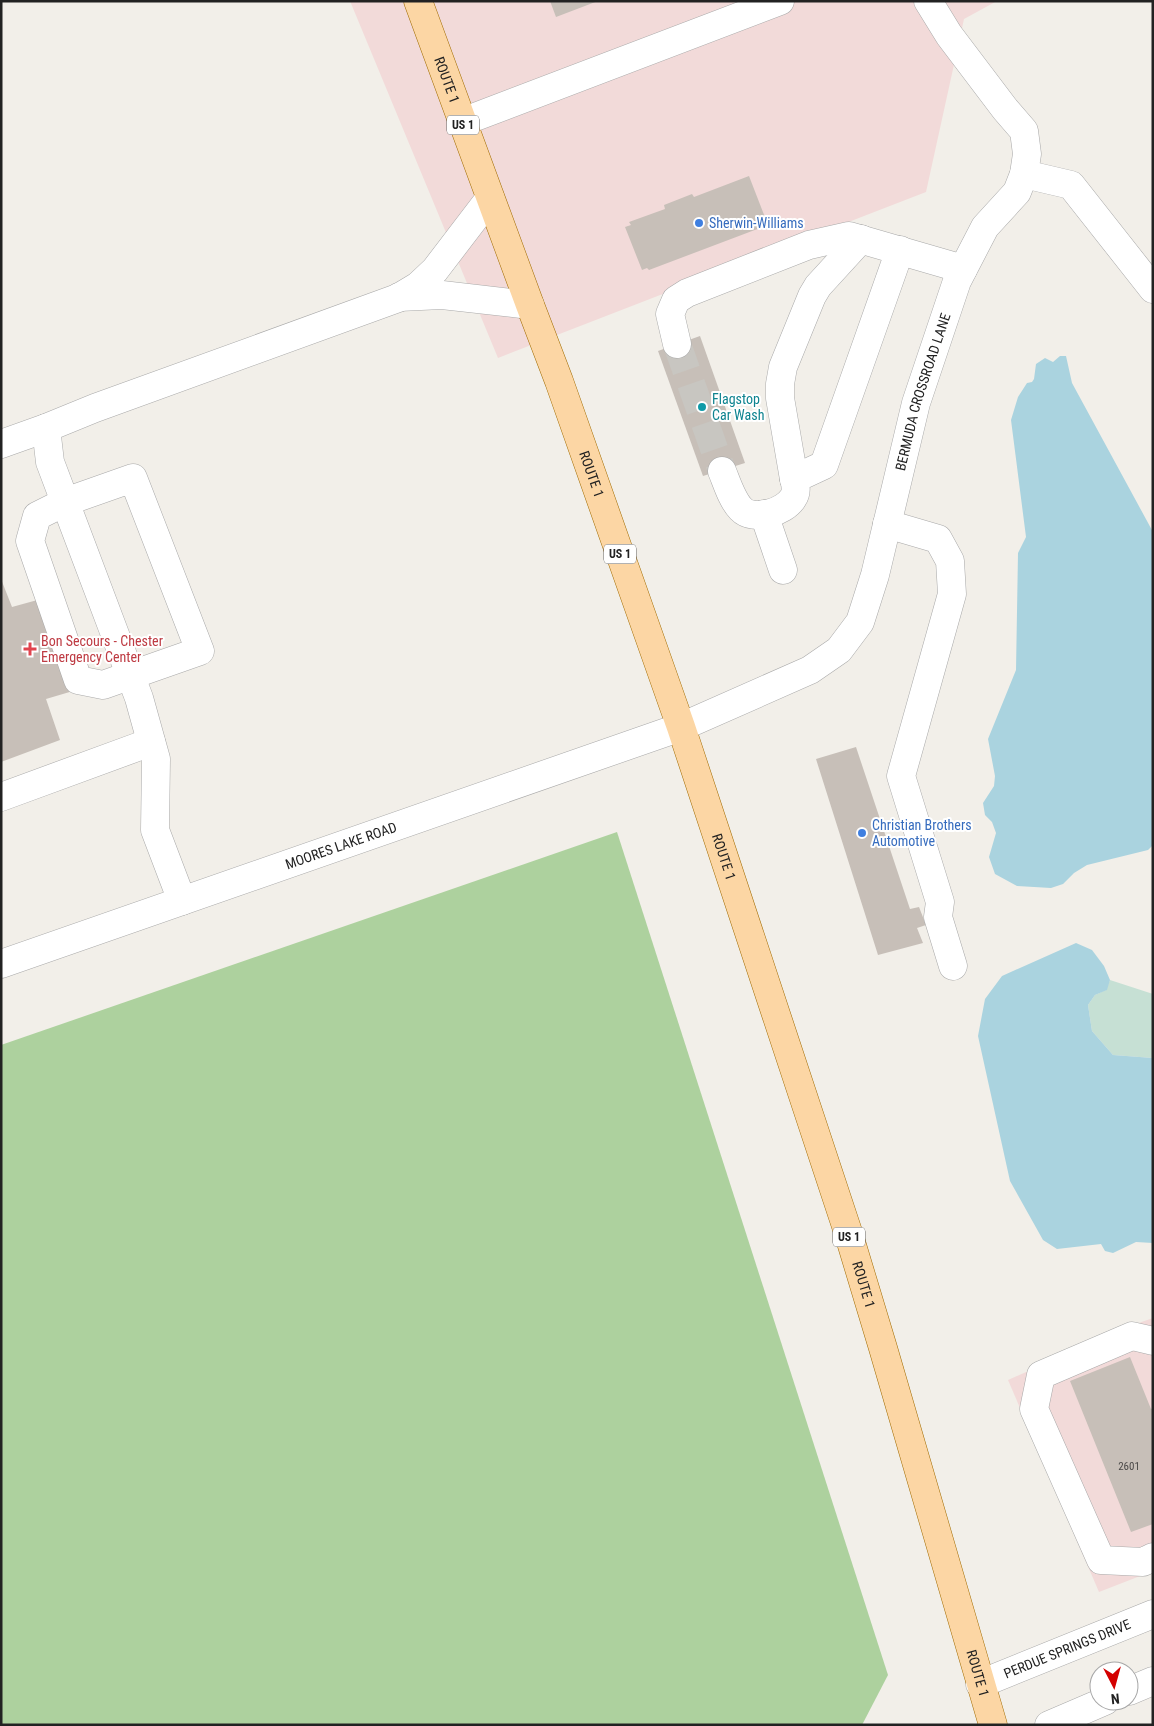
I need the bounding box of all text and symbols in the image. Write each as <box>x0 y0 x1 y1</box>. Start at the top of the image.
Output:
street label: ROUTE 1 <box>431 54 463 105</box>
road number: US 1 <box>447 116 479 134</box>
place label: Sherwin-Williams <box>709 215 804 231</box>
marker: Sherwin-Williams <box>693 217 705 229</box>
street label: BERMUDA CROSSROAD LANE <box>892 311 954 472</box>
place label: Flagstop Car Wash <box>712 391 764 423</box>
marker: Flagstop Car Wash <box>696 401 708 413</box>
street label: ROUTE 1 <box>576 449 607 499</box>
road number: US 1 <box>604 544 636 564</box>
place label: Bon Secours - Chester Emergency Center <box>41 633 163 665</box>
marker: Bon Secours - Chester Emergency Center <box>23 642 37 656</box>
place label: Christian Brothers Automotive <box>872 817 972 849</box>
street label: MOORES LAKE ROAD <box>283 819 399 872</box>
marker: Christian Brothers Automotive <box>856 827 868 839</box>
street label: ROUTE 1 <box>709 832 739 882</box>
road number: US 1 <box>833 1228 865 1246</box>
street label: ROUTE 1 <box>849 1259 878 1310</box>
house number: 2601 <box>1118 1460 1140 1473</box>
street label: PERDUE SPRINGS DRIVE <box>1001 1616 1133 1682</box>
street label: ROUTE 1 <box>963 1648 992 1699</box>
north arrow <box>1089 1661 1139 1711</box>
text: N <box>1110 1691 1120 1707</box>

